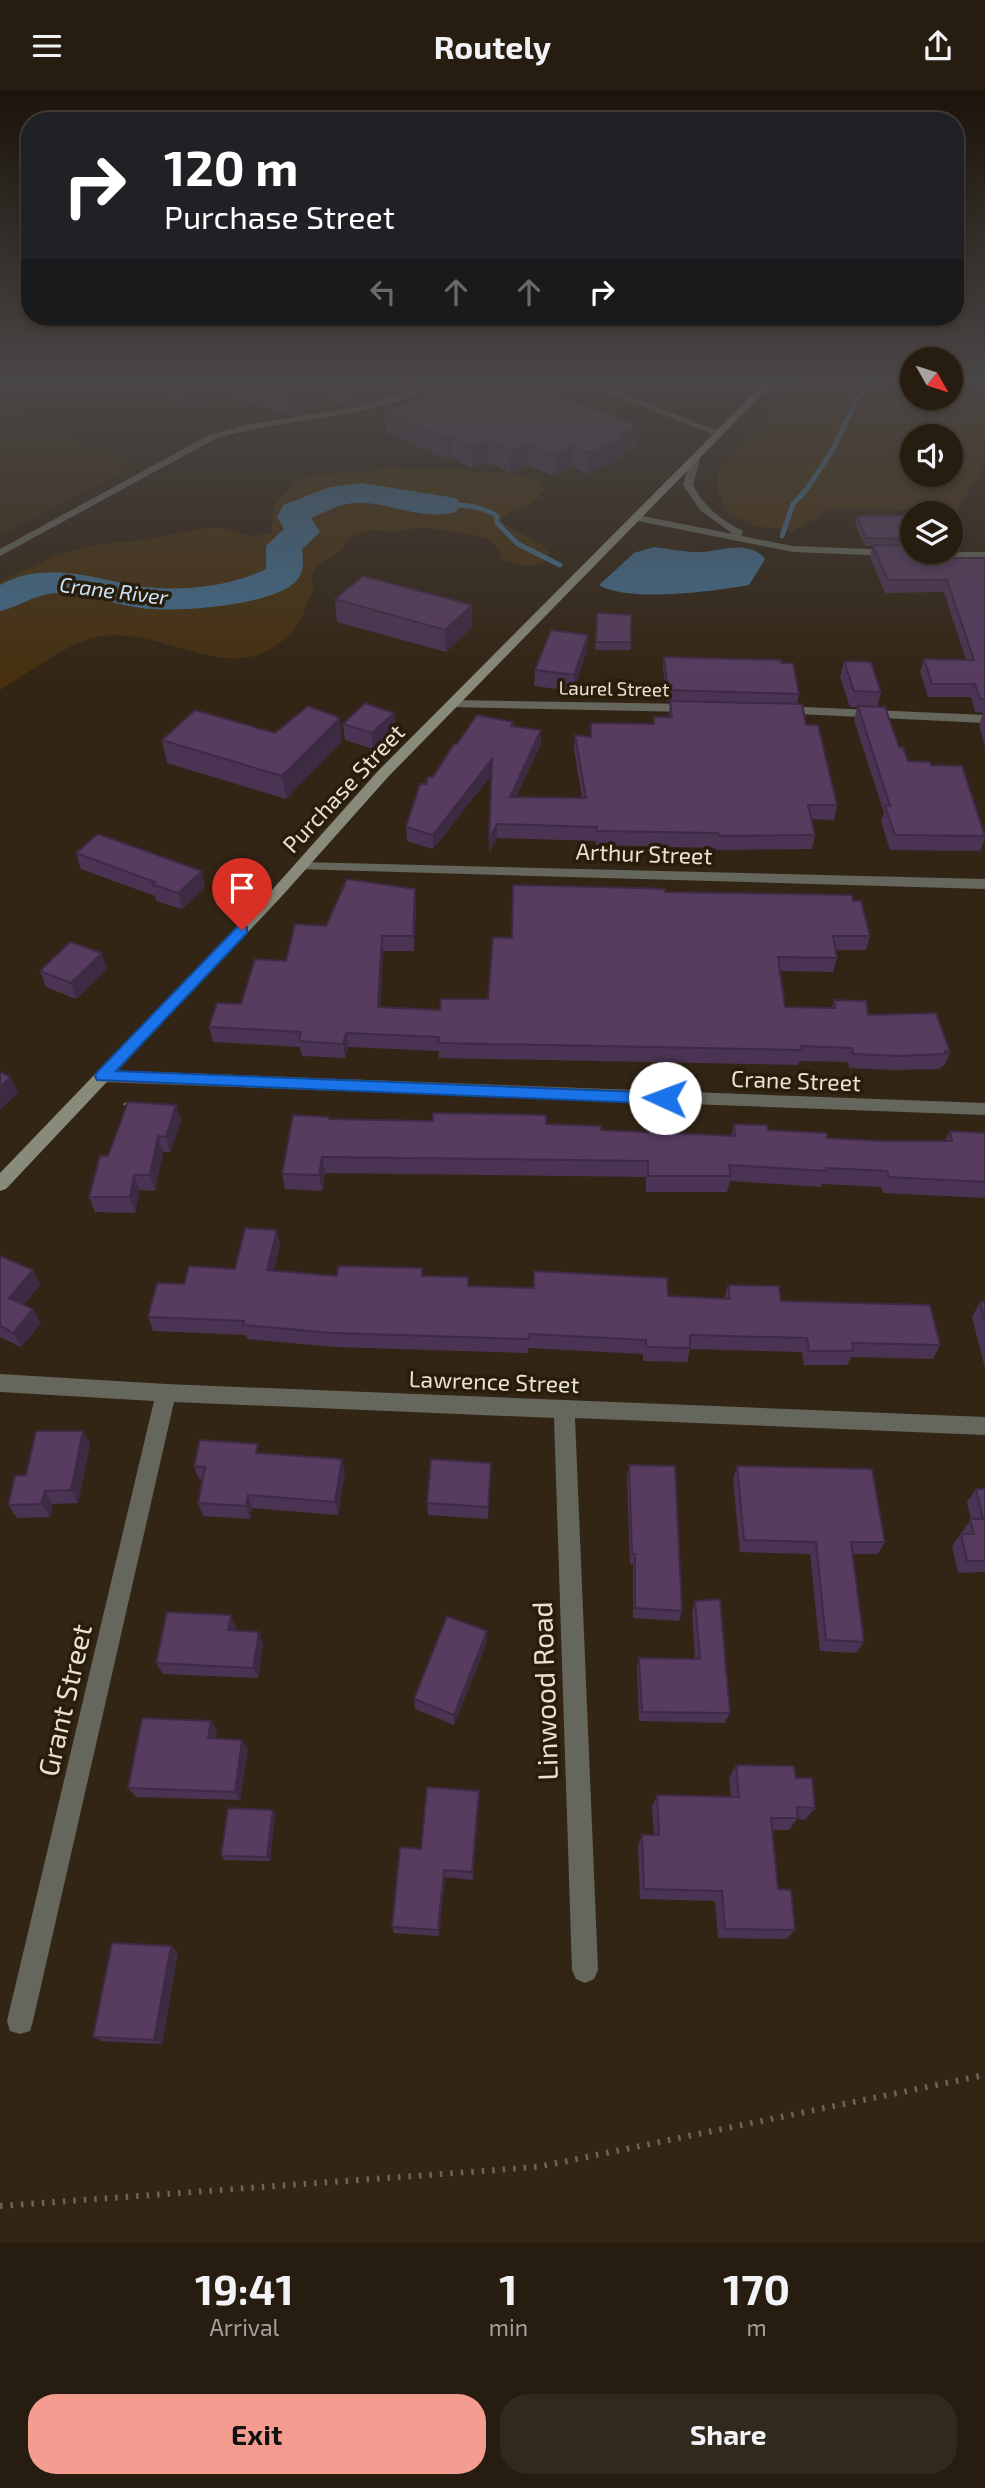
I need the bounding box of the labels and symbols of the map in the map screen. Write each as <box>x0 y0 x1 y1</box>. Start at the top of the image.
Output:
north arrow <box>900 347 962 409</box>
water label: Crane River <box>58 571 170 609</box>
street label: Laurel Street <box>558 676 670 700</box>
street label: Purchase Street <box>276 718 410 858</box>
street label: Arthur Street <box>575 837 713 869</box>
pin <box>212 858 272 930</box>
position arrow <box>628 1061 702 1135</box>
street label: Crane Street <box>731 1064 862 1096</box>
street label: Lawrence Street <box>408 1364 580 1398</box>
street label: Linwood Road <box>524 1601 564 1781</box>
street label: Grant Street <box>30 1621 98 1779</box>

